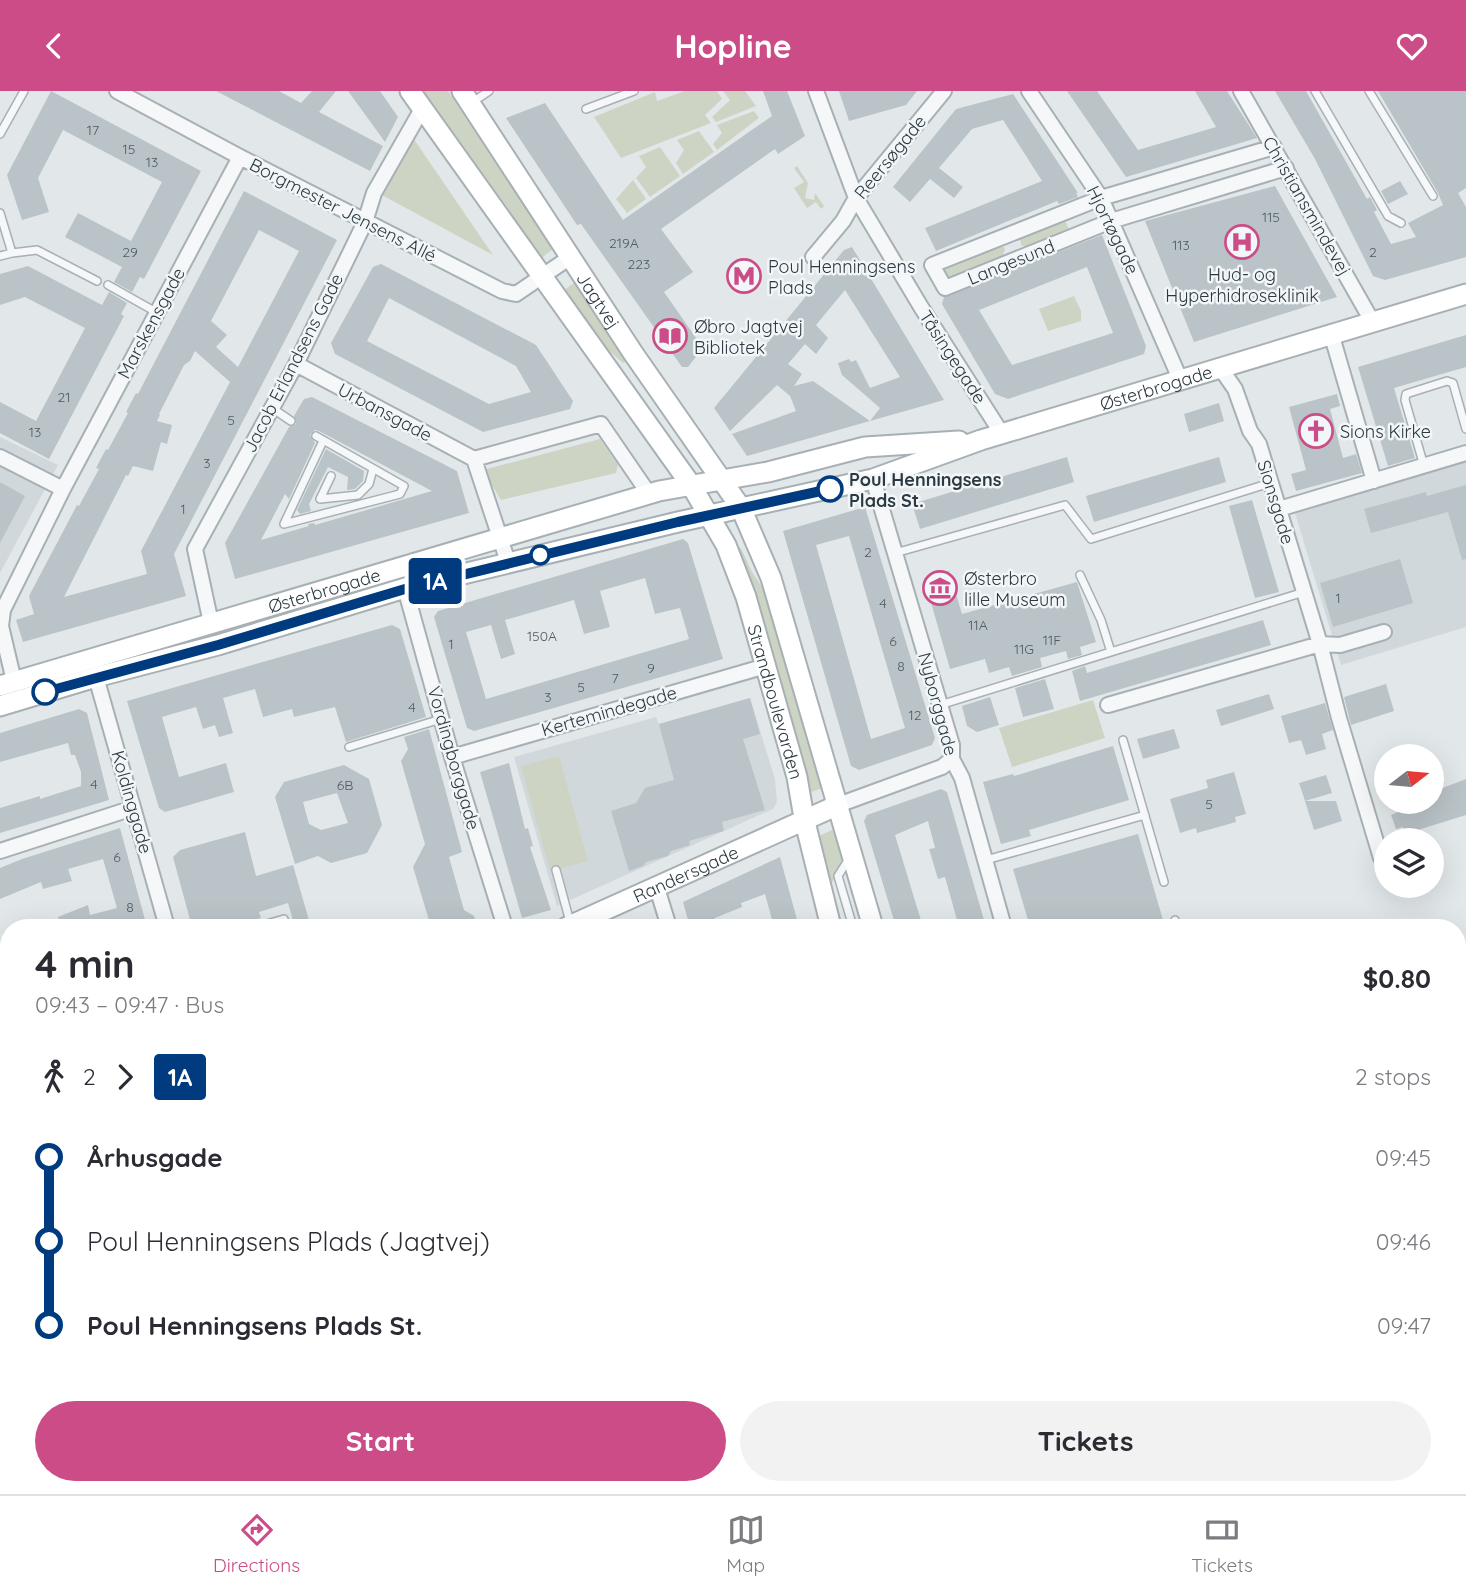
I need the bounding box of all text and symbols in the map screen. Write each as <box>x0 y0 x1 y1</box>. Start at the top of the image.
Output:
text: Hopline <box>674 26 792 66</box>
icon: back <box>35 27 73 65</box>
icon: heart <box>1393 27 1431 65</box>
street label: Reersøgade <box>849 110 931 204</box>
house number: 17 <box>87 121 99 139</box>
street label: Christiansmindevej <box>1258 132 1356 280</box>
house number: 15 <box>123 140 135 158</box>
house number: 13 <box>146 153 158 171</box>
street label: Borgmester Jensens Allé <box>246 153 440 267</box>
street label: Hjortøgade <box>1082 182 1144 278</box>
house number: 115 <box>1262 208 1280 226</box>
hospital icon: Hud- og Hyperhidroseklinik <box>1223 223 1261 261</box>
house number: 219A <box>609 234 639 252</box>
street label: Langesund <box>964 234 1058 290</box>
house number: 113 <box>1172 236 1190 254</box>
house number: 29 <box>122 243 138 261</box>
house number: 2 <box>1369 243 1377 261</box>
house number: 223 <box>628 255 650 273</box>
place label: Poul Henningsens Plads <box>768 255 915 299</box>
metro station icon: Poul Henningsens Plads <box>725 257 763 295</box>
street label: Marskensgade <box>112 263 190 383</box>
place label: Hud- og Hyperhidroseklinik <box>1165 263 1319 307</box>
street label: Jagtvej <box>572 268 625 333</box>
street label: Jacob Erlandsens Gade <box>238 270 348 456</box>
street label: Tåsingegade <box>914 306 992 408</box>
place label: Øbro Jagtvej Bibliotek <box>694 315 803 359</box>
library icon: Øbro Jagtvej Bibliotek <box>651 317 689 355</box>
street label: Østerbrogade <box>1097 360 1215 415</box>
street label: Urbansgade <box>334 378 436 446</box>
house number: 21 <box>58 388 70 406</box>
house number: 5 <box>227 411 235 429</box>
church icon: Sions Kirke <box>1297 412 1335 450</box>
place label: Sions Kirke <box>1340 420 1431 443</box>
house number: 13 <box>29 423 41 441</box>
house number: 3 <box>203 454 211 472</box>
street label: Sionsgade <box>1252 457 1300 547</box>
place label: Poul Henningsens Plads St. <box>849 468 1002 512</box>
marker: Poul Henningsens Plads St. <box>817 476 843 502</box>
house number: 1 <box>180 500 186 518</box>
house number: 2 <box>864 543 872 561</box>
unlabelled marker <box>530 545 550 565</box>
line badge: 1A <box>404 558 466 604</box>
street label: Østerbrogade <box>265 563 383 618</box>
text: 1A <box>423 566 447 596</box>
place label: Østerbro lille Museum <box>964 567 1066 611</box>
museum icon: Østerbro lille Museum <box>921 569 959 607</box>
house number: 1 <box>1335 589 1341 607</box>
house number: 4 <box>879 594 887 612</box>
house number: 11A <box>968 616 988 634</box>
street label: Strandboulevarden <box>743 622 809 782</box>
house number: 150A <box>527 627 557 645</box>
house number: 11F <box>1043 631 1061 649</box>
house number: 6 <box>889 632 897 650</box>
house number: 1 <box>448 635 454 653</box>
house number: 11G <box>1014 640 1034 658</box>
street label: Nyborggade <box>913 650 963 758</box>
house number: 8 <box>897 657 905 675</box>
house number: 9 <box>647 659 655 677</box>
house number: 7 <box>611 669 619 687</box>
house number: 5 <box>577 678 585 696</box>
unlabelled marker <box>32 679 58 705</box>
street label: Kertemindegade <box>539 681 679 741</box>
street label: Vordingborggade <box>423 684 485 832</box>
house number: 3 <box>544 688 552 706</box>
house number: 4 <box>408 698 416 716</box>
house number: 12 <box>909 706 922 724</box>
north arrow <box>1374 744 1444 814</box>
map controls <box>1374 744 1444 898</box>
street label: Koldinggade <box>106 748 158 856</box>
house number: 4 <box>90 775 98 793</box>
house number: 6B <box>337 776 353 794</box>
house number: 5 <box>1205 795 1213 813</box>
button: layers <box>1374 828 1444 898</box>
street label: Randersgade <box>629 840 742 907</box>
house number: 6 <box>113 848 121 866</box>
house number: 8 <box>126 898 134 916</box>
text: 4 min <box>35 940 135 988</box>
text: $0.80 <box>1363 962 1431 995</box>
text: 09:43 – 09:47 · Bus <box>35 990 224 1019</box>
icon: walk <box>35 1058 73 1096</box>
icon: forward <box>106 1058 144 1096</box>
text: 2 <box>83 1062 96 1091</box>
text: 1A <box>168 1062 192 1092</box>
text: 2 stops <box>1355 1062 1431 1091</box>
text: Århusgade <box>87 1141 223 1174</box>
text: 09:45 <box>1375 1143 1431 1172</box>
text: Poul Henningsens Plads (Jagtvej) <box>87 1225 490 1258</box>
text: 09:46 <box>1376 1227 1431 1256</box>
text: Poul Henningsens Plads St. <box>87 1309 422 1342</box>
text: 09:47 <box>1377 1311 1431 1340</box>
button: Start <box>35 1401 726 1481</box>
button: Tickets <box>740 1401 1431 1481</box>
tab: Directions <box>213 1511 300 1577</box>
tab: Map <box>726 1511 765 1577</box>
tab: Tickets <box>1191 1511 1253 1577</box>

